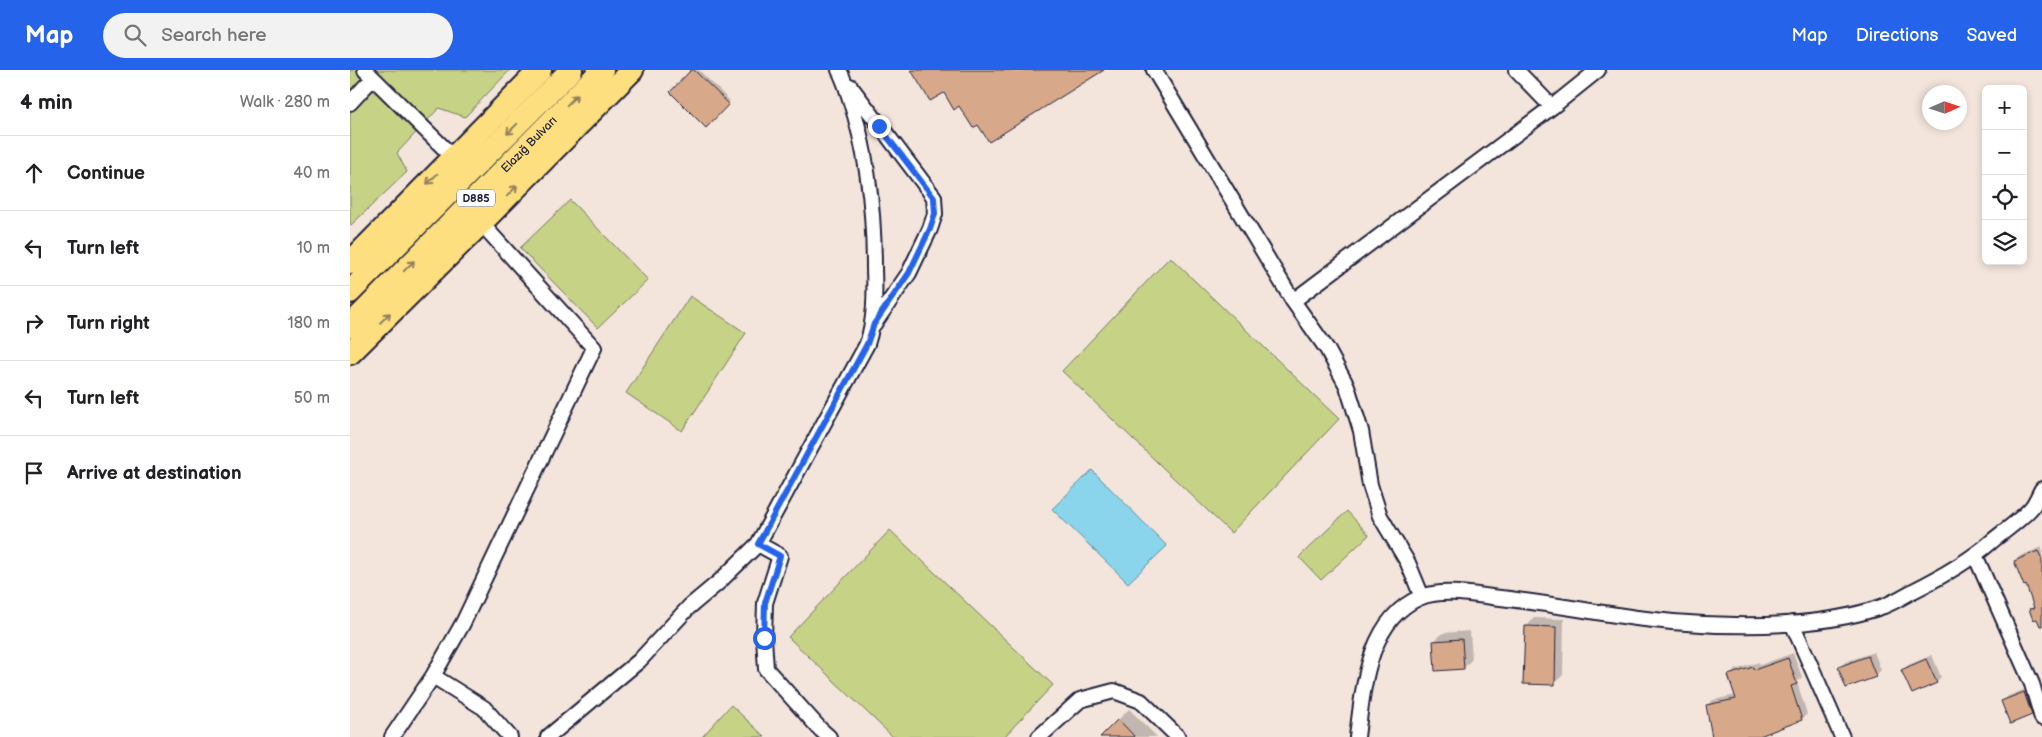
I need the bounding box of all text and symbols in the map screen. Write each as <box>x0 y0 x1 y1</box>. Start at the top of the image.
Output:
search box <box>103 13 453 58</box>
text: Map <box>25 21 73 50</box>
icon: search <box>121 21 149 49</box>
text: Search here <box>161 24 267 47</box>
text: Map <box>1792 25 1828 46</box>
text: Directions <box>1856 25 1938 46</box>
text: Saved <box>1966 25 2017 46</box>
north arrow <box>1922 85 1967 130</box>
map controls <box>1982 85 2027 265</box>
button: + <box>1982 85 2027 130</box>
text: 4 min <box>20 90 73 115</box>
text: Walk · 280 m <box>240 93 330 112</box>
one-way arrow <box>566 94 578 107</box>
street label: Elazığ Bulvarı <box>498 113 560 176</box>
route end <box>868 115 891 138</box>
one-way arrow <box>506 123 518 135</box>
button: − <box>1982 130 2027 175</box>
icon: ahead <box>20 159 48 187</box>
text: Continue <box>67 162 145 185</box>
text: 40 m <box>293 164 330 183</box>
one-way arrow <box>426 173 438 186</box>
button: locate <box>1982 175 2027 220</box>
one-way arrow <box>506 185 518 198</box>
road number: D885 <box>457 190 495 206</box>
button: layers <box>1982 220 2027 265</box>
icon: left <box>20 234 48 262</box>
text: Turn left <box>67 237 139 260</box>
text: 10 m <box>297 239 330 258</box>
one-way arrow <box>403 260 415 272</box>
icon: right <box>20 309 48 337</box>
text: Turn right <box>67 312 150 335</box>
one-way arrow <box>378 313 390 325</box>
text: 180 m <box>288 314 330 333</box>
icon: left <box>20 384 48 412</box>
text: Turn left <box>67 387 139 410</box>
text: 50 m <box>294 389 330 408</box>
icon: arrive <box>20 459 48 487</box>
text: Arrive at destination <box>67 462 242 485</box>
route start <box>753 627 776 650</box>

